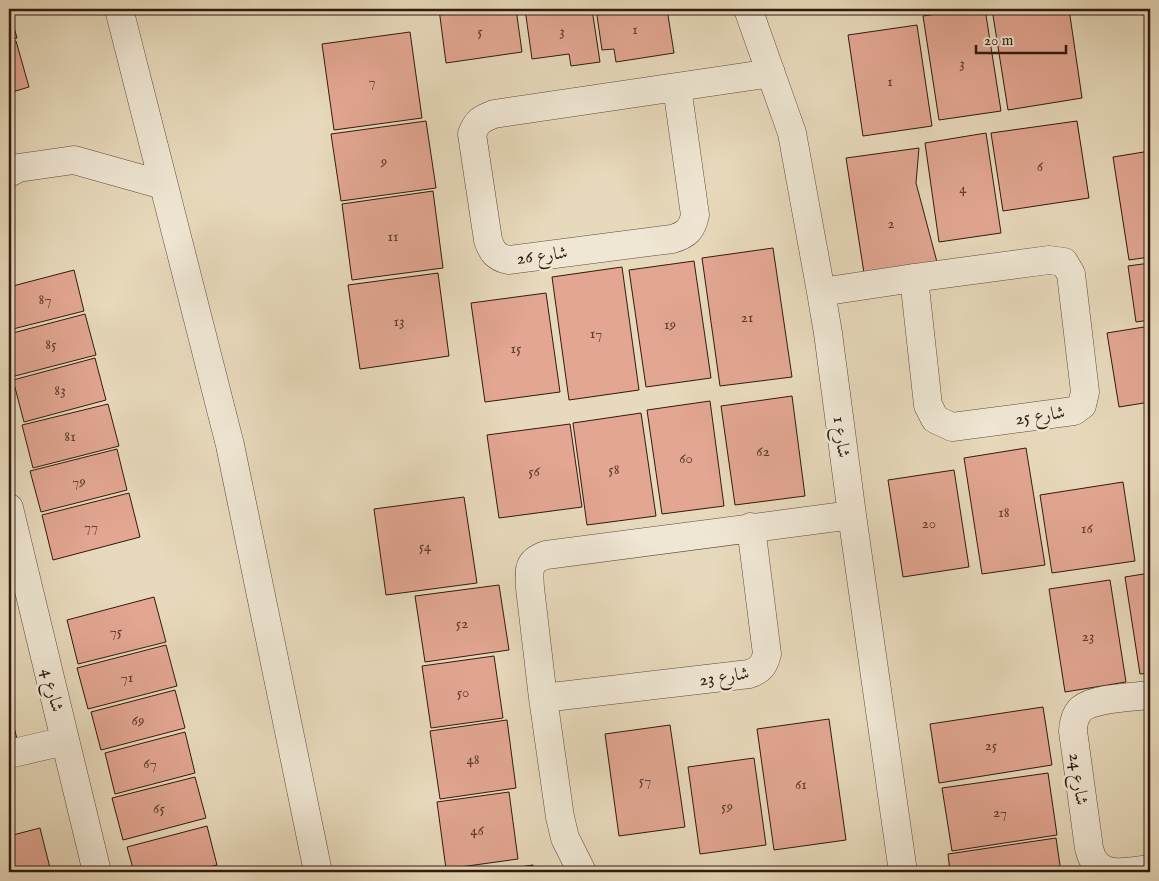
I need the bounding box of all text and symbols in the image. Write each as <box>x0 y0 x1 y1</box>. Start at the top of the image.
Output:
house number: 1 <box>632 20 638 39</box>
house number: 5 <box>477 22 483 41</box>
house number: 3 <box>559 22 565 41</box>
scale bar <box>976 22 1066 54</box>
text: 20 m <box>984 31 1014 50</box>
house number: 3 <box>959 54 965 73</box>
house number: 7 <box>368 72 376 91</box>
house number: 1 <box>887 72 893 91</box>
house number: 9 <box>380 152 387 171</box>
house number: 6 <box>1037 157 1044 176</box>
house number: 4 <box>959 179 967 198</box>
house number: 2 <box>887 214 895 233</box>
house number: 11 <box>387 227 399 246</box>
street label: شارع 26 <box>515 242 569 273</box>
house number: 87 <box>39 290 51 309</box>
house number: 21 <box>741 308 753 327</box>
house number: 13 <box>393 312 405 331</box>
house number: 19 <box>664 315 676 334</box>
house number: 17 <box>590 324 602 343</box>
house number: 85 <box>45 335 57 354</box>
house number: 15 <box>510 339 522 358</box>
house number: 83 <box>54 381 66 400</box>
street label: شارع 25 <box>1014 402 1067 433</box>
street label: شارع 1 <box>825 415 854 460</box>
house number: 81 <box>64 427 76 446</box>
house number: 62 <box>756 442 770 461</box>
house number: 60 <box>679 449 693 468</box>
house number: 58 <box>608 460 620 479</box>
house number: 56 <box>528 462 541 481</box>
house number: 79 <box>72 472 86 491</box>
house number: 18 <box>998 503 1010 522</box>
house number: 20 <box>922 514 936 533</box>
house number: 77 <box>84 517 98 536</box>
house number: 16 <box>1081 519 1094 538</box>
house number: 54 <box>419 537 432 556</box>
house number: 52 <box>456 614 468 633</box>
house number: 75 <box>110 622 123 641</box>
house number: 23 <box>1082 627 1094 646</box>
street label: شارع 23 <box>698 663 751 694</box>
street label: شارع 4 <box>33 666 68 715</box>
house number: 71 <box>121 668 133 687</box>
house number: 50 <box>457 683 469 702</box>
house number: 69 <box>132 711 144 730</box>
house number: 25 <box>985 736 998 755</box>
house number: 48 <box>466 750 480 769</box>
street label: شارع 24 <box>1060 752 1093 807</box>
house number: 67 <box>143 754 157 773</box>
house number: 57 <box>639 771 651 790</box>
house number: 61 <box>795 775 807 794</box>
house number: 59 <box>721 797 733 816</box>
house number: 65 <box>153 799 165 818</box>
house number: 27 <box>993 803 1007 822</box>
house number: 46 <box>470 821 485 840</box>

